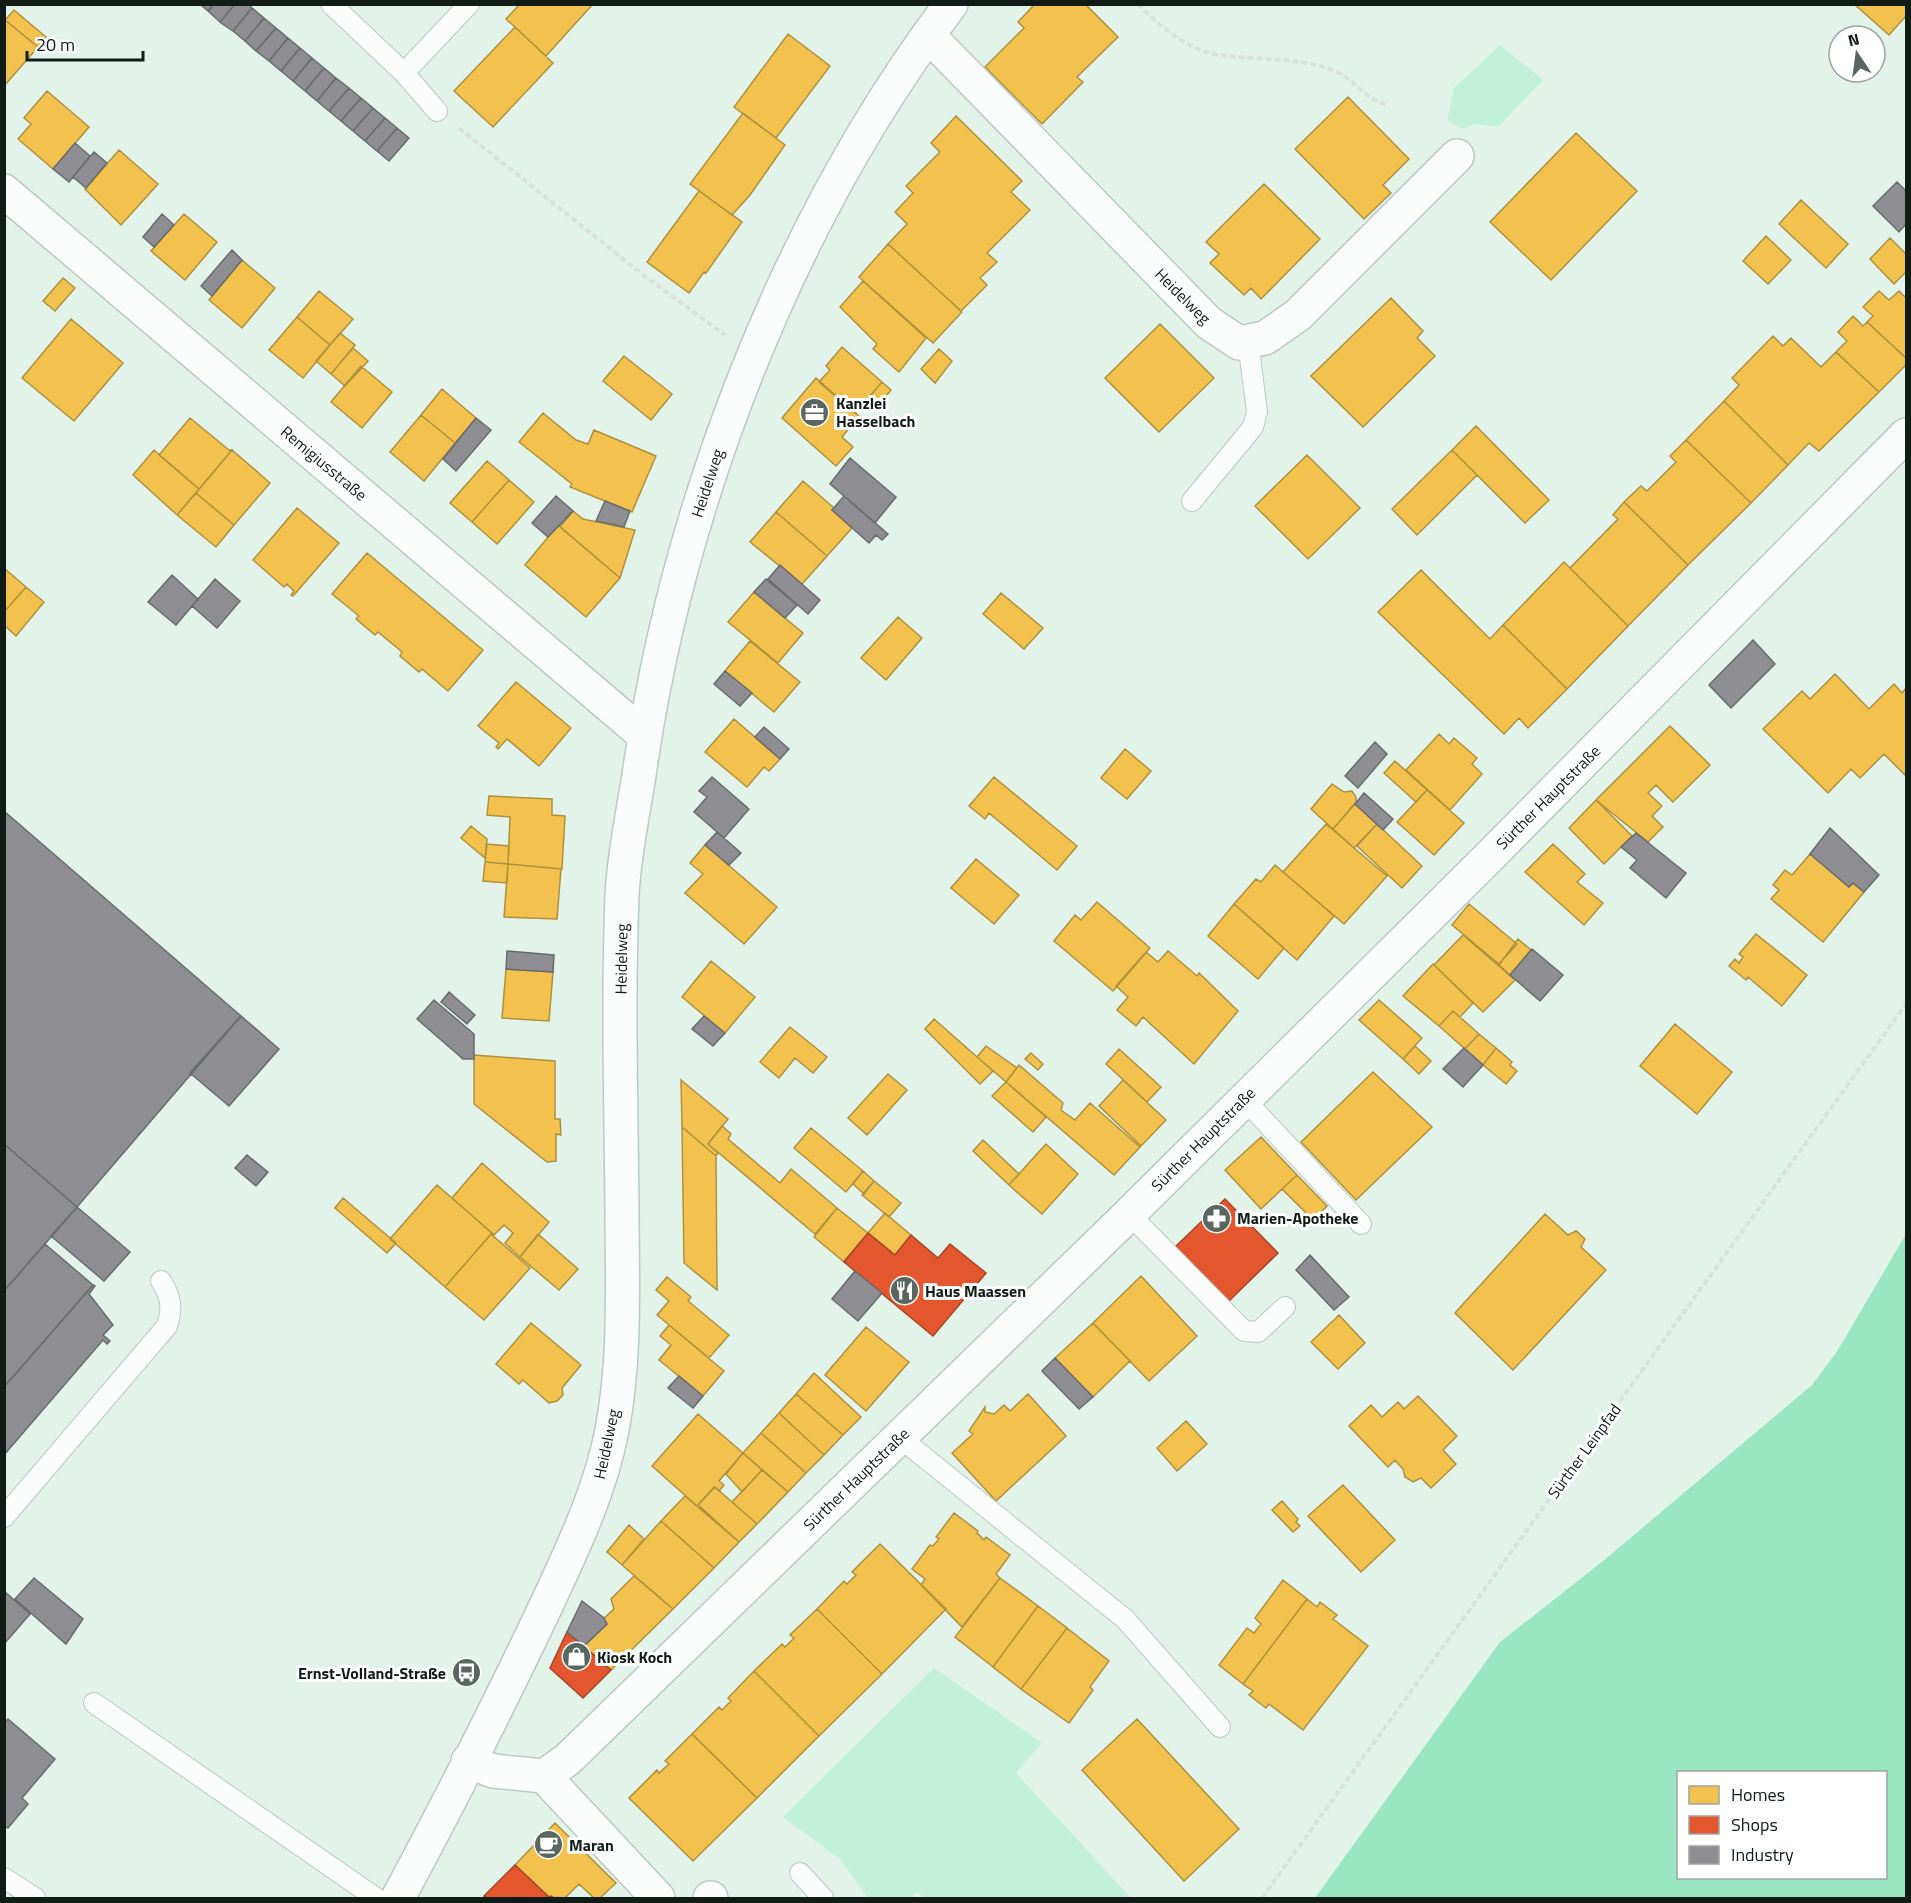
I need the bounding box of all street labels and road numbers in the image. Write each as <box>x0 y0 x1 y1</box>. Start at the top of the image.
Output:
street label: Heidelweg <box>1149 262 1217 330</box>
street label: Remigiusstraße <box>276 420 372 506</box>
street label: Heidelweg <box>685 446 729 520</box>
street label: Sürther Hauptstraße <box>1490 739 1606 855</box>
street label: Heidelweg <box>608 923 634 995</box>
street label: Sürther Hauptstraße <box>1145 1081 1261 1197</box>
street label: Sürther Leinpfad <box>1541 1399 1627 1503</box>
street label: Heidelweg <box>587 1407 625 1481</box>
street label: Sürther Hauptstraße <box>798 1422 914 1536</box>

